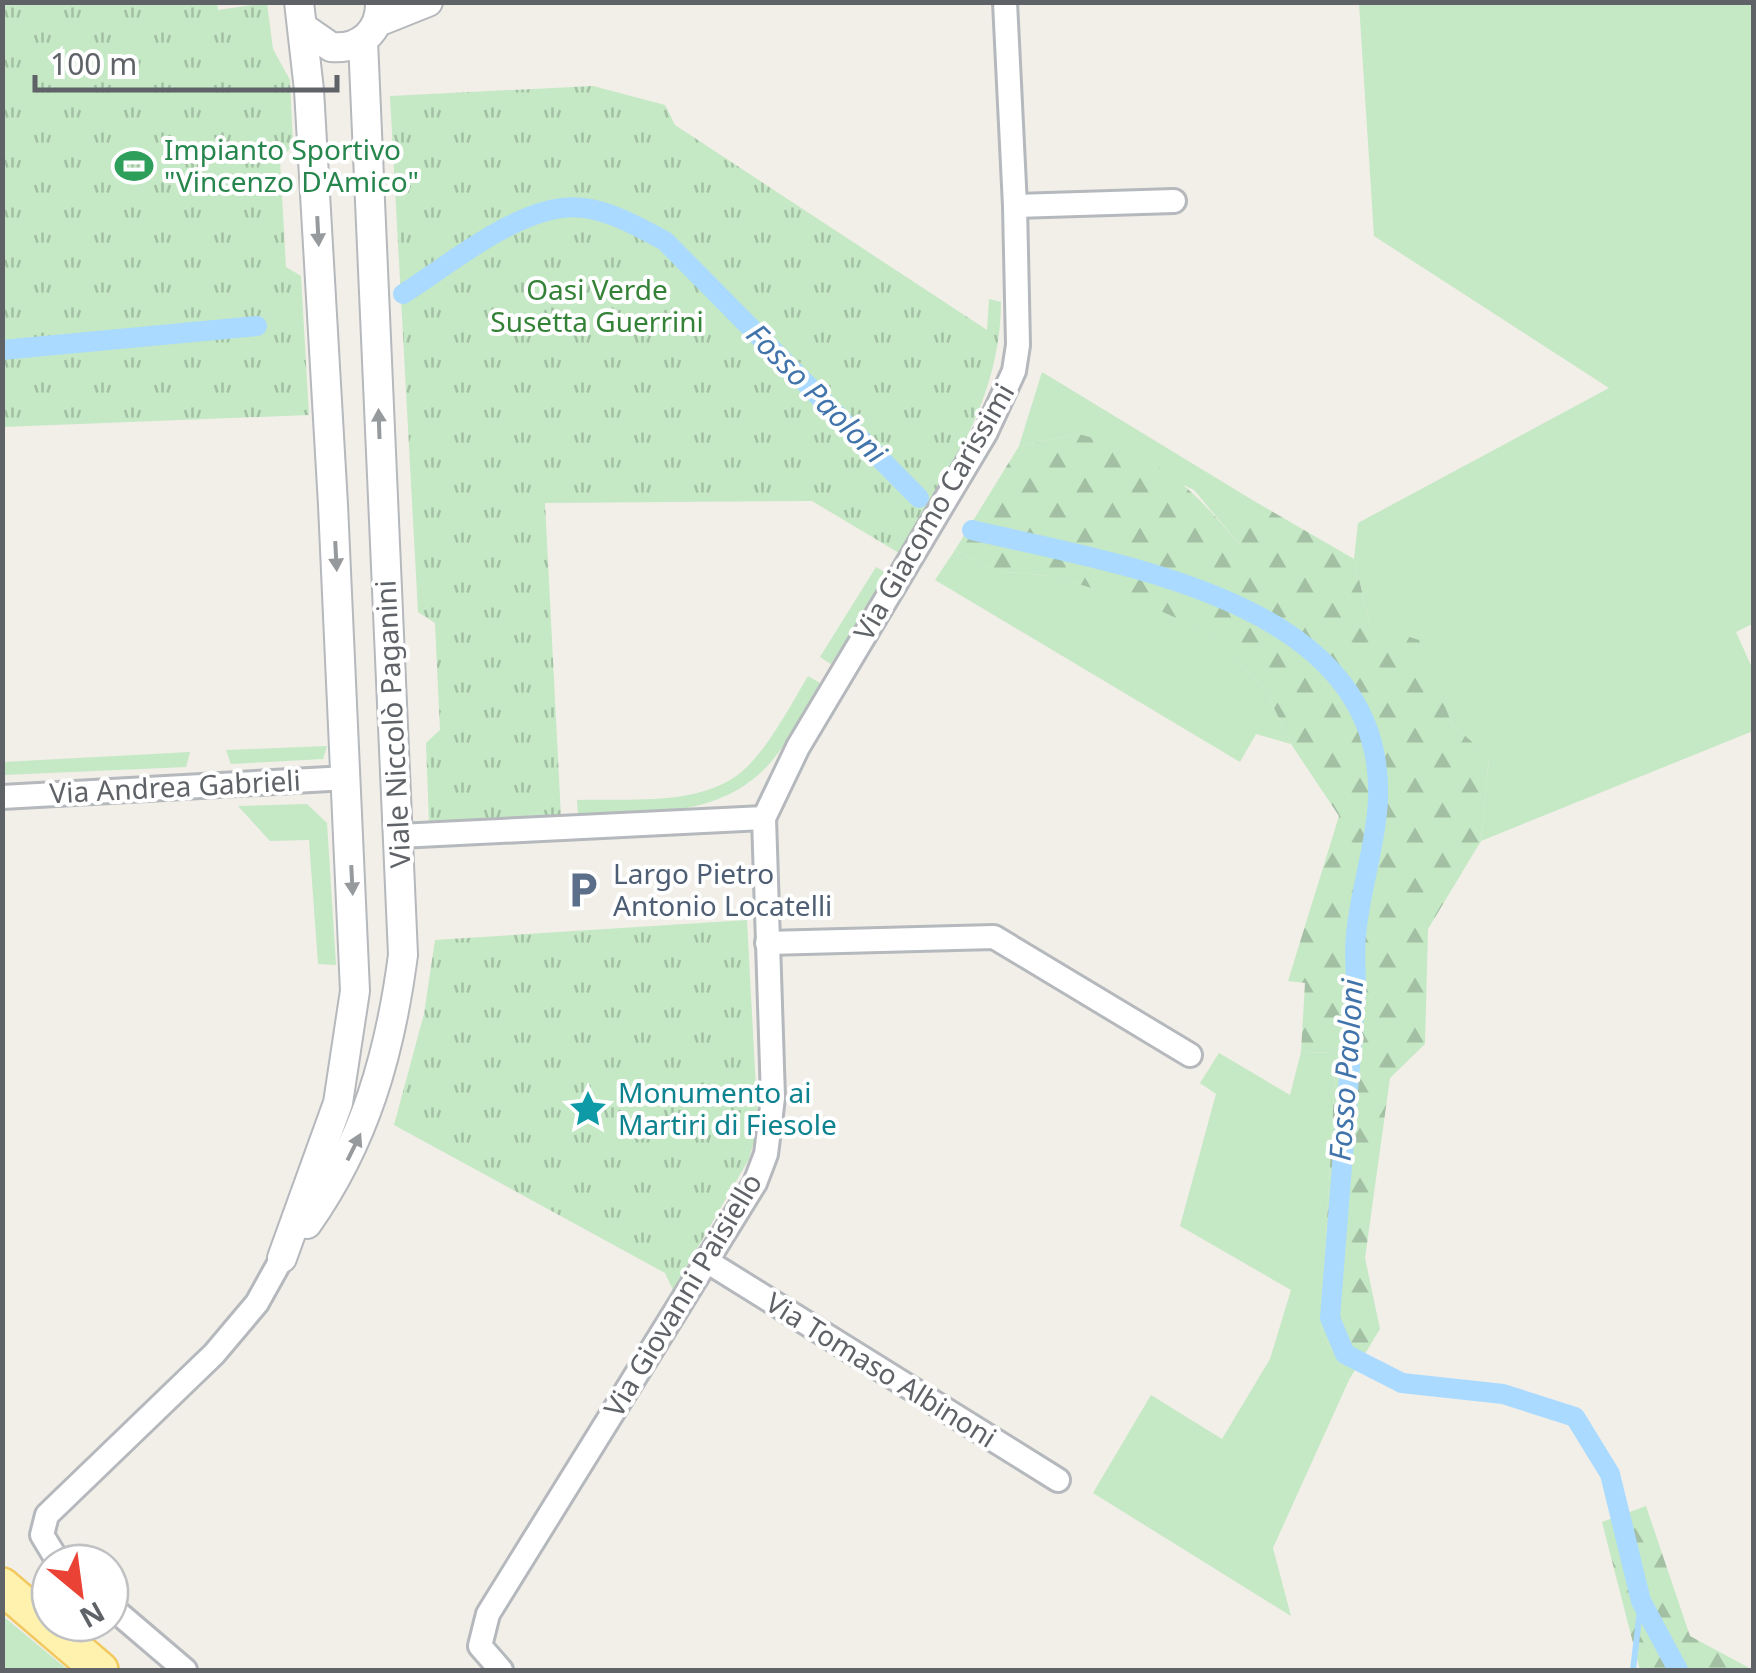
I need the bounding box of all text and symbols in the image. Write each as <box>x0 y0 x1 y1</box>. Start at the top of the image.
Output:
scale bar <box>35 30 338 92</box>
text: 100 m <box>50 43 137 84</box>
place label: Impianto Sportivo "Vincenzo D'Amico" <box>164 130 419 200</box>
sports icon: Impianto Sportivo "Vincenzo D'Amico" <box>113 145 155 187</box>
one-way arrow <box>310 216 326 248</box>
park label: Oasi Verde Susetta Guerrini <box>490 270 704 340</box>
water label: Fosso Paoloni <box>738 314 897 473</box>
street label: Via Giacomo Carissimi <box>844 376 1022 647</box>
one-way arrow <box>370 408 386 440</box>
one-way arrow <box>328 540 344 572</box>
street label: Viale Niccolò Paganini <box>365 579 419 869</box>
street label: Via Andrea Gabrieli <box>48 760 302 812</box>
place label: Largo Pietro Antonio Locatelli <box>613 854 832 924</box>
one-way arrow <box>344 865 360 897</box>
parking icon: Largo Pietro Antonio Locatelli <box>562 869 604 911</box>
water label: Fosso Paoloni <box>1319 976 1372 1162</box>
place label: Monumento ai Martiri di Fiesole <box>618 1073 837 1143</box>
place icon: Monumento ai Martiri di Fiesole <box>567 1088 609 1130</box>
one-way arrow <box>345 1132 362 1161</box>
street label: Via Giovanni Paisiello <box>594 1166 770 1423</box>
street label: Via Tomaso Albinoni <box>759 1283 1004 1456</box>
north arrow <box>30 1543 130 1643</box>
text: N <box>73 1594 112 1638</box>

